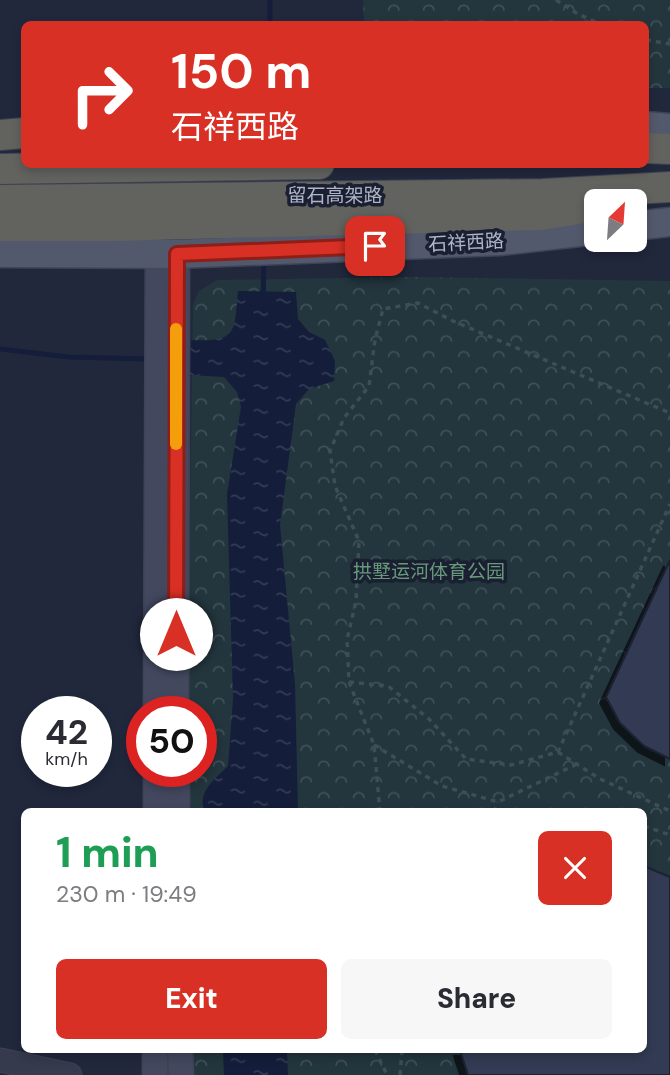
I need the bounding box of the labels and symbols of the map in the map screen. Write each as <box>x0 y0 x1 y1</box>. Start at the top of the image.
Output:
street label: 留石高架路 <box>287 183 383 208</box>
north arrow <box>584 189 648 252</box>
pin <box>345 216 405 276</box>
street label: 石祥西路 <box>427 228 505 257</box>
park label: 拱墅运河体育公园 <box>353 559 505 584</box>
position arrow <box>139 597 213 671</box>
speed limit sign: 50 <box>126 696 217 787</box>

